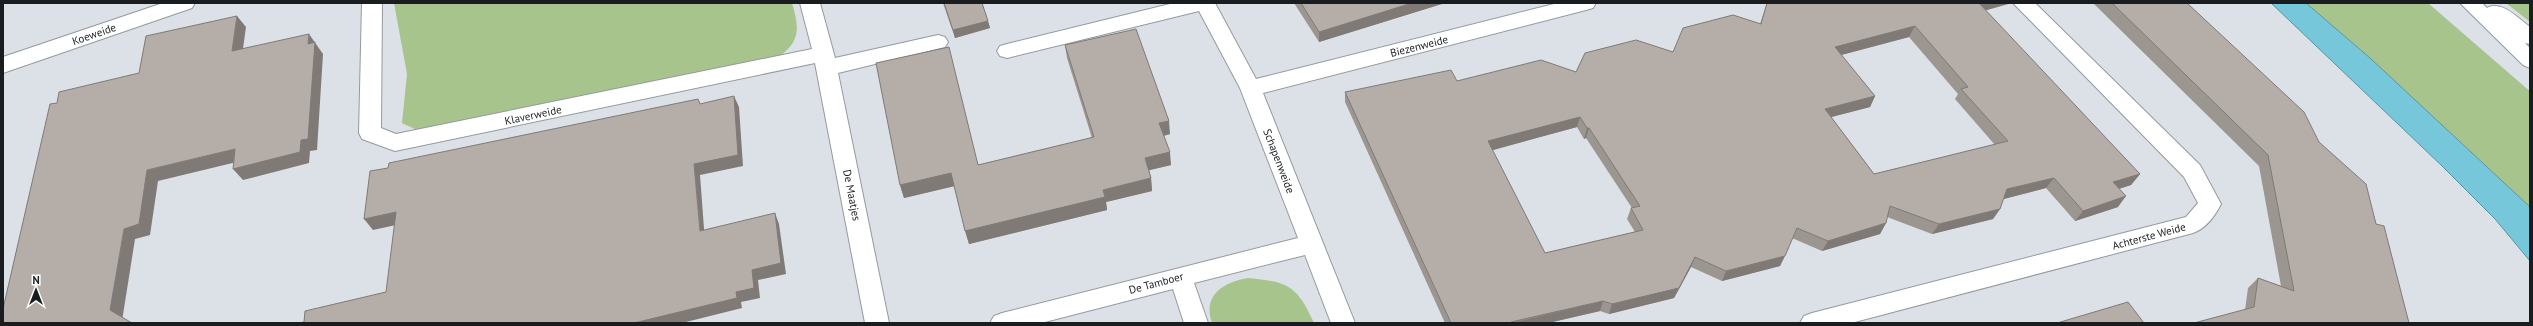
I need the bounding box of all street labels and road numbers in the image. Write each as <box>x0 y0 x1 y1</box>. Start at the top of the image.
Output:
street label: Koeweide <box>70 20 118 48</box>
street label: Biezenweide <box>1389 32 1450 60</box>
street label: Klaverweide <box>503 102 563 128</box>
street label: Schapenweide <box>1260 127 1298 196</box>
street label: De Maatjes <box>840 168 864 222</box>
street label: Achterste Weide <box>2111 219 2188 253</box>
street label: De Tamboer <box>1127 269 1185 297</box>

